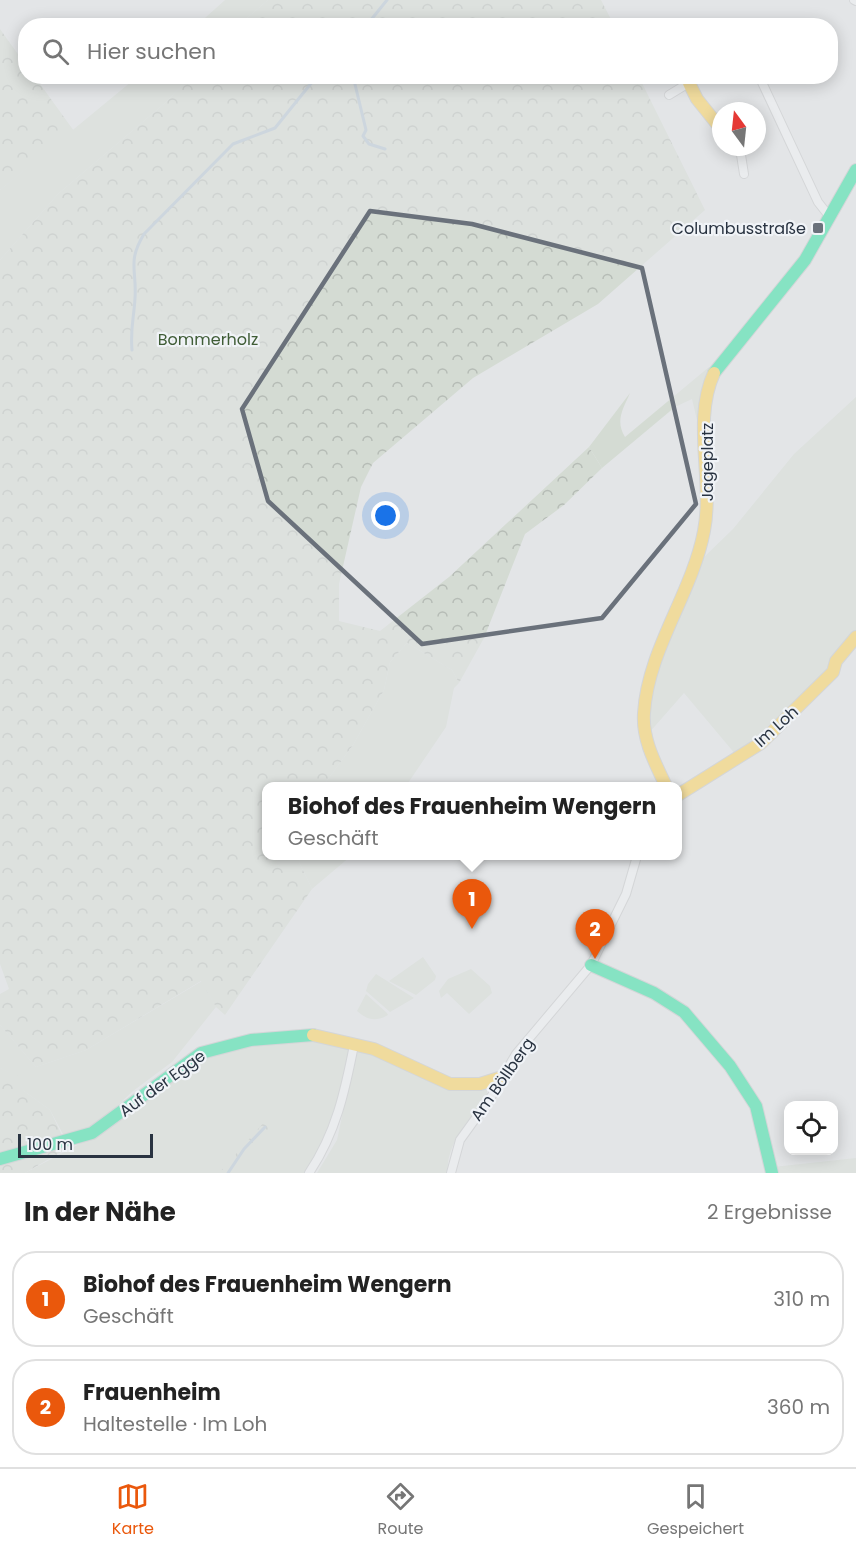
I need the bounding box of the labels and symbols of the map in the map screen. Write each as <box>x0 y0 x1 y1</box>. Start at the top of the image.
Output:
north arrow <box>712 102 766 156</box>
place label: Columbusstraße <box>672 217 806 240</box>
marker: Columbusstraße <box>811 221 825 235</box>
park label: Bommerholz <box>158 328 258 351</box>
street label: Jageplatz <box>696 423 719 501</box>
your location <box>371 501 400 530</box>
street label: Im Loh <box>749 700 803 752</box>
pin: 1 <box>452 880 492 929</box>
pin: 2 <box>576 910 614 959</box>
street label: Am Böllberg <box>465 1033 540 1126</box>
street label: Auf der Egge <box>115 1044 210 1122</box>
scale bar <box>18 1131 153 1158</box>

